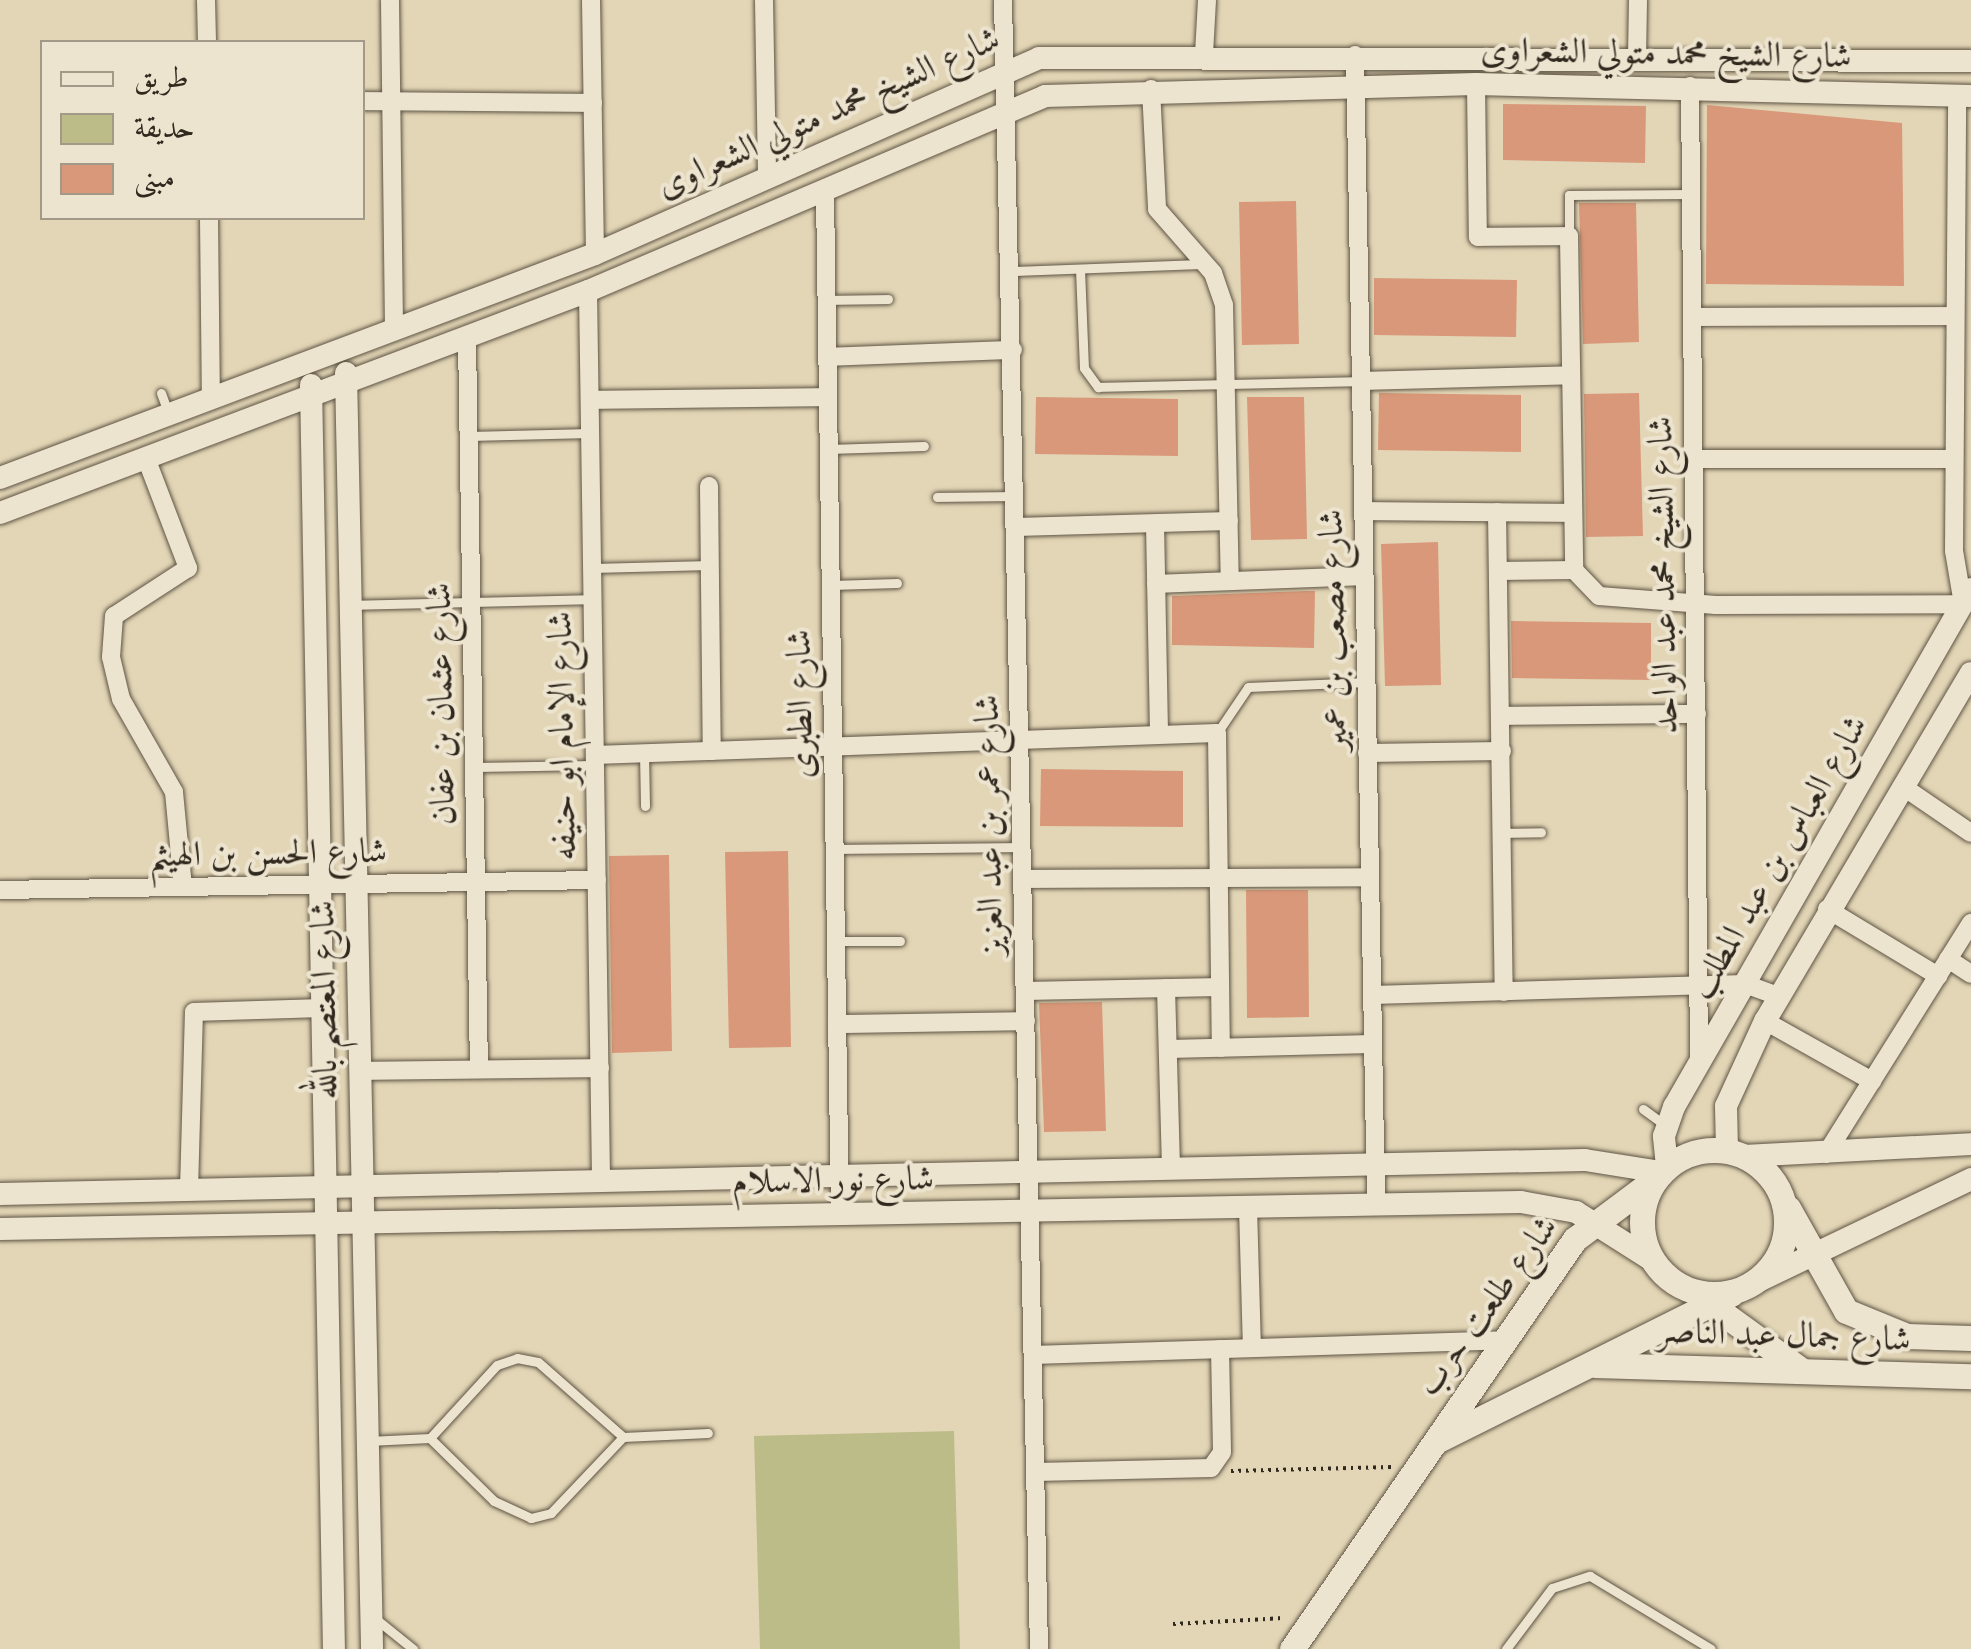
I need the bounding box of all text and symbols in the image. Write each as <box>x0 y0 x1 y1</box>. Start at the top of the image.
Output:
street label: شارع الشيخ محمد متولي الشعراوى <box>650 17 1006 207</box>
street label: شارع الشيخ محمد متولي الشعراوى <box>1480 29 1852 77</box>
legend <box>40 40 365 220</box>
text: طريق <box>134 57 189 98</box>
text: حديقة <box>134 107 195 148</box>
text: مبنى <box>134 157 175 198</box>
street label: شارع الشيخ محمد عبد الواحد <box>1639 416 1687 734</box>
street label: شارع مصعب بن عمير <box>1310 509 1356 751</box>
street label: شارع عثمان بن عفان <box>418 582 464 826</box>
street label: شارع الإمام ابو حنيفه <box>539 611 585 861</box>
street label: شارع الطبرى <box>778 629 822 779</box>
street label: شارع عمر بن عبد العزيز <box>966 694 1012 956</box>
street label: شارع العباس بن عبد المطلب <box>1680 707 1876 1007</box>
street label: شارع الحسن بن الهيثم <box>149 830 387 876</box>
street label: شارع المعتصم بالله <box>301 900 347 1100</box>
street label: شارع نور الاسلام <box>732 1157 934 1203</box>
street label: شارع طلعت حرب <box>1407 1207 1567 1405</box>
street label: شارع جمال عبد الناصر <box>1657 1310 1911 1360</box>

